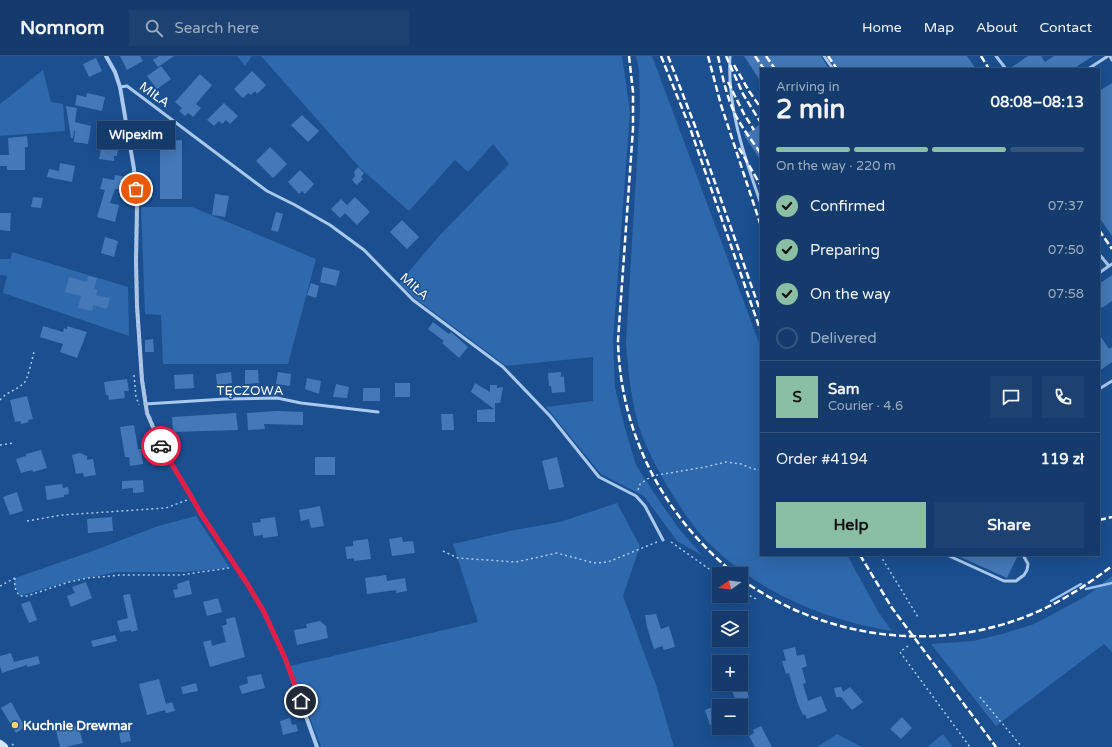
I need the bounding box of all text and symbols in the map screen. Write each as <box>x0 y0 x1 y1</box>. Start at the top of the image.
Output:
search box <box>129 10 409 46</box>
text: Nomnom <box>20 17 105 39</box>
icon: search <box>143 17 165 39</box>
text: Search here <box>175 19 259 37</box>
text: Home <box>862 19 902 36</box>
text: Map <box>924 19 954 36</box>
text: About <box>976 19 1018 36</box>
text: Contact <box>1040 19 1092 36</box>
street label: MIŁA <box>136 79 173 111</box>
text: Arriving in <box>776 79 840 95</box>
text: 08:08–08:13 <box>991 93 1084 111</box>
text: 2 min <box>776 94 845 125</box>
callout: Wipexim <box>97 121 175 149</box>
text: Wipexim <box>109 127 163 143</box>
text: On the way · 220 m <box>776 158 896 174</box>
pin <box>119 172 153 206</box>
icon: bag <box>125 178 147 200</box>
icon: check <box>776 195 798 217</box>
text: Confirmed <box>810 197 885 215</box>
text: 07:37 <box>1048 198 1084 214</box>
icon: check <box>776 239 798 261</box>
text: Preparing <box>810 241 880 259</box>
text: 07:50 <box>1048 242 1084 258</box>
street label: MIŁA <box>397 270 432 304</box>
icon: check <box>776 283 798 305</box>
text: On the way <box>810 285 890 303</box>
text: 07:58 <box>1048 286 1084 302</box>
text: Delivered <box>810 329 877 347</box>
button: chat <box>990 376 1032 418</box>
button: phone <box>1042 376 1084 418</box>
text: Sam <box>828 380 859 398</box>
street label: TĘCZOWA <box>217 383 284 399</box>
text: S <box>792 388 802 406</box>
text: Courier · 4.6 <box>828 398 903 414</box>
courier <box>141 426 181 466</box>
icon: car <box>150 435 172 457</box>
text: Order #4194 <box>776 450 868 468</box>
text: 119 zł <box>1040 450 1084 468</box>
button: Help <box>776 502 926 548</box>
button: Share <box>934 502 1084 548</box>
north arrow <box>712 567 748 603</box>
map controls <box>712 567 748 735</box>
button: layers <box>712 611 748 647</box>
button: + <box>712 655 748 691</box>
pin <box>284 684 318 718</box>
icon: home <box>290 690 312 712</box>
button: − <box>712 699 748 735</box>
place label: Kuchnie Drewmar <box>23 718 134 734</box>
marker: Kuchnie Drewmar <box>10 720 20 730</box>

